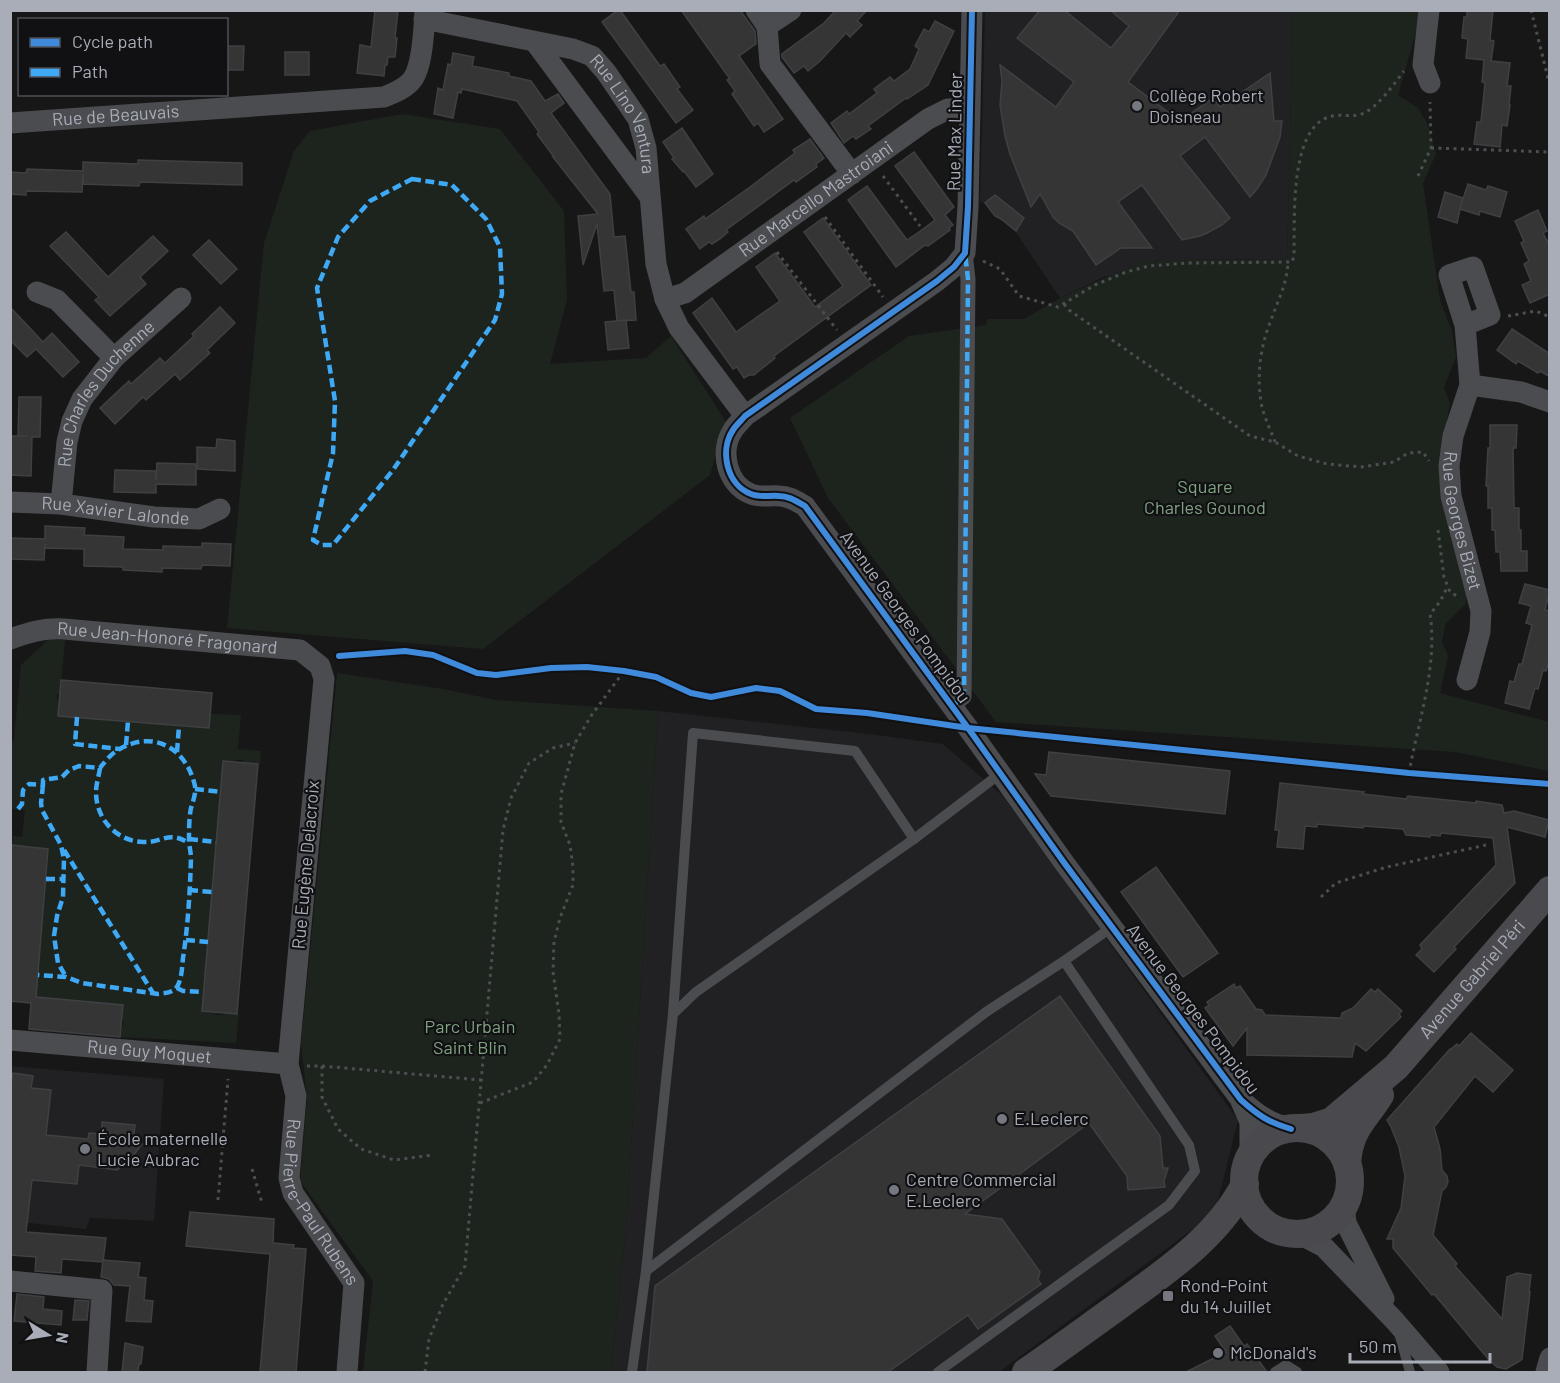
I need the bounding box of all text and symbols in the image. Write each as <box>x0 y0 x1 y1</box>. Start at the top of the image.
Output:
legend <box>18 18 228 96</box>
text: Cycle path <box>72 30 153 52</box>
street label: Rue Lino Ventura <box>585 49 660 175</box>
text: Path <box>72 60 108 82</box>
street label: Rue Max Linder <box>942 72 966 191</box>
place label: Collège Robert Doisneau <box>1149 84 1264 127</box>
street label: Rue de Beauvais <box>51 99 180 130</box>
marker: Collège Robert Doisneau <box>1130 99 1144 113</box>
street label: Rue Marcello Mastroiani <box>734 136 897 261</box>
street label: Rue Charles Duchenne <box>53 315 159 468</box>
street label: Rue Georges Bizet <box>1439 450 1487 592</box>
park label: Square Charles Gounod <box>1144 475 1266 518</box>
street label: Rue Xavier Lalonde <box>41 491 190 529</box>
street label: Avenue Georges Pompidou <box>836 526 976 707</box>
street label: Rue Jean-Honoré Fragonard <box>57 617 278 658</box>
street label: Rue Eugène Delacroix <box>287 779 323 950</box>
street label: Avenue Gabriel Péri <box>1414 915 1529 1043</box>
street label: Avenue Georges Pompidou <box>1123 919 1265 1098</box>
park label: Parc Urbain Saint Blin <box>425 1015 515 1058</box>
street label: Rue Guy Moquet <box>86 1035 213 1067</box>
place label: E.Leclerc <box>1014 1107 1089 1129</box>
marker: E.Leclerc <box>995 1112 1009 1126</box>
street label: Rue Pierre-Paul Rubens <box>279 1118 364 1289</box>
place label: École maternelle Lucie Aubrac <box>97 1127 228 1170</box>
marker: École maternelle Lucie Aubrac <box>78 1142 92 1156</box>
place label: Centre Commercial E.Leclerc <box>906 1168 1056 1211</box>
marker: Centre Commercial E.Leclerc <box>887 1183 901 1197</box>
place label: Rond-Point du 14 Juillet <box>1180 1274 1272 1317</box>
marker: Rond-Point du 14 Juillet <box>1161 1289 1175 1303</box>
north arrow <box>18 1305 78 1365</box>
scale bar <box>1350 1326 1490 1364</box>
text: N <box>53 1331 74 1345</box>
text: 50 m <box>1359 1335 1397 1357</box>
place label: McDonald's <box>1230 1341 1317 1363</box>
marker: McDonald's <box>1211 1346 1225 1360</box>

